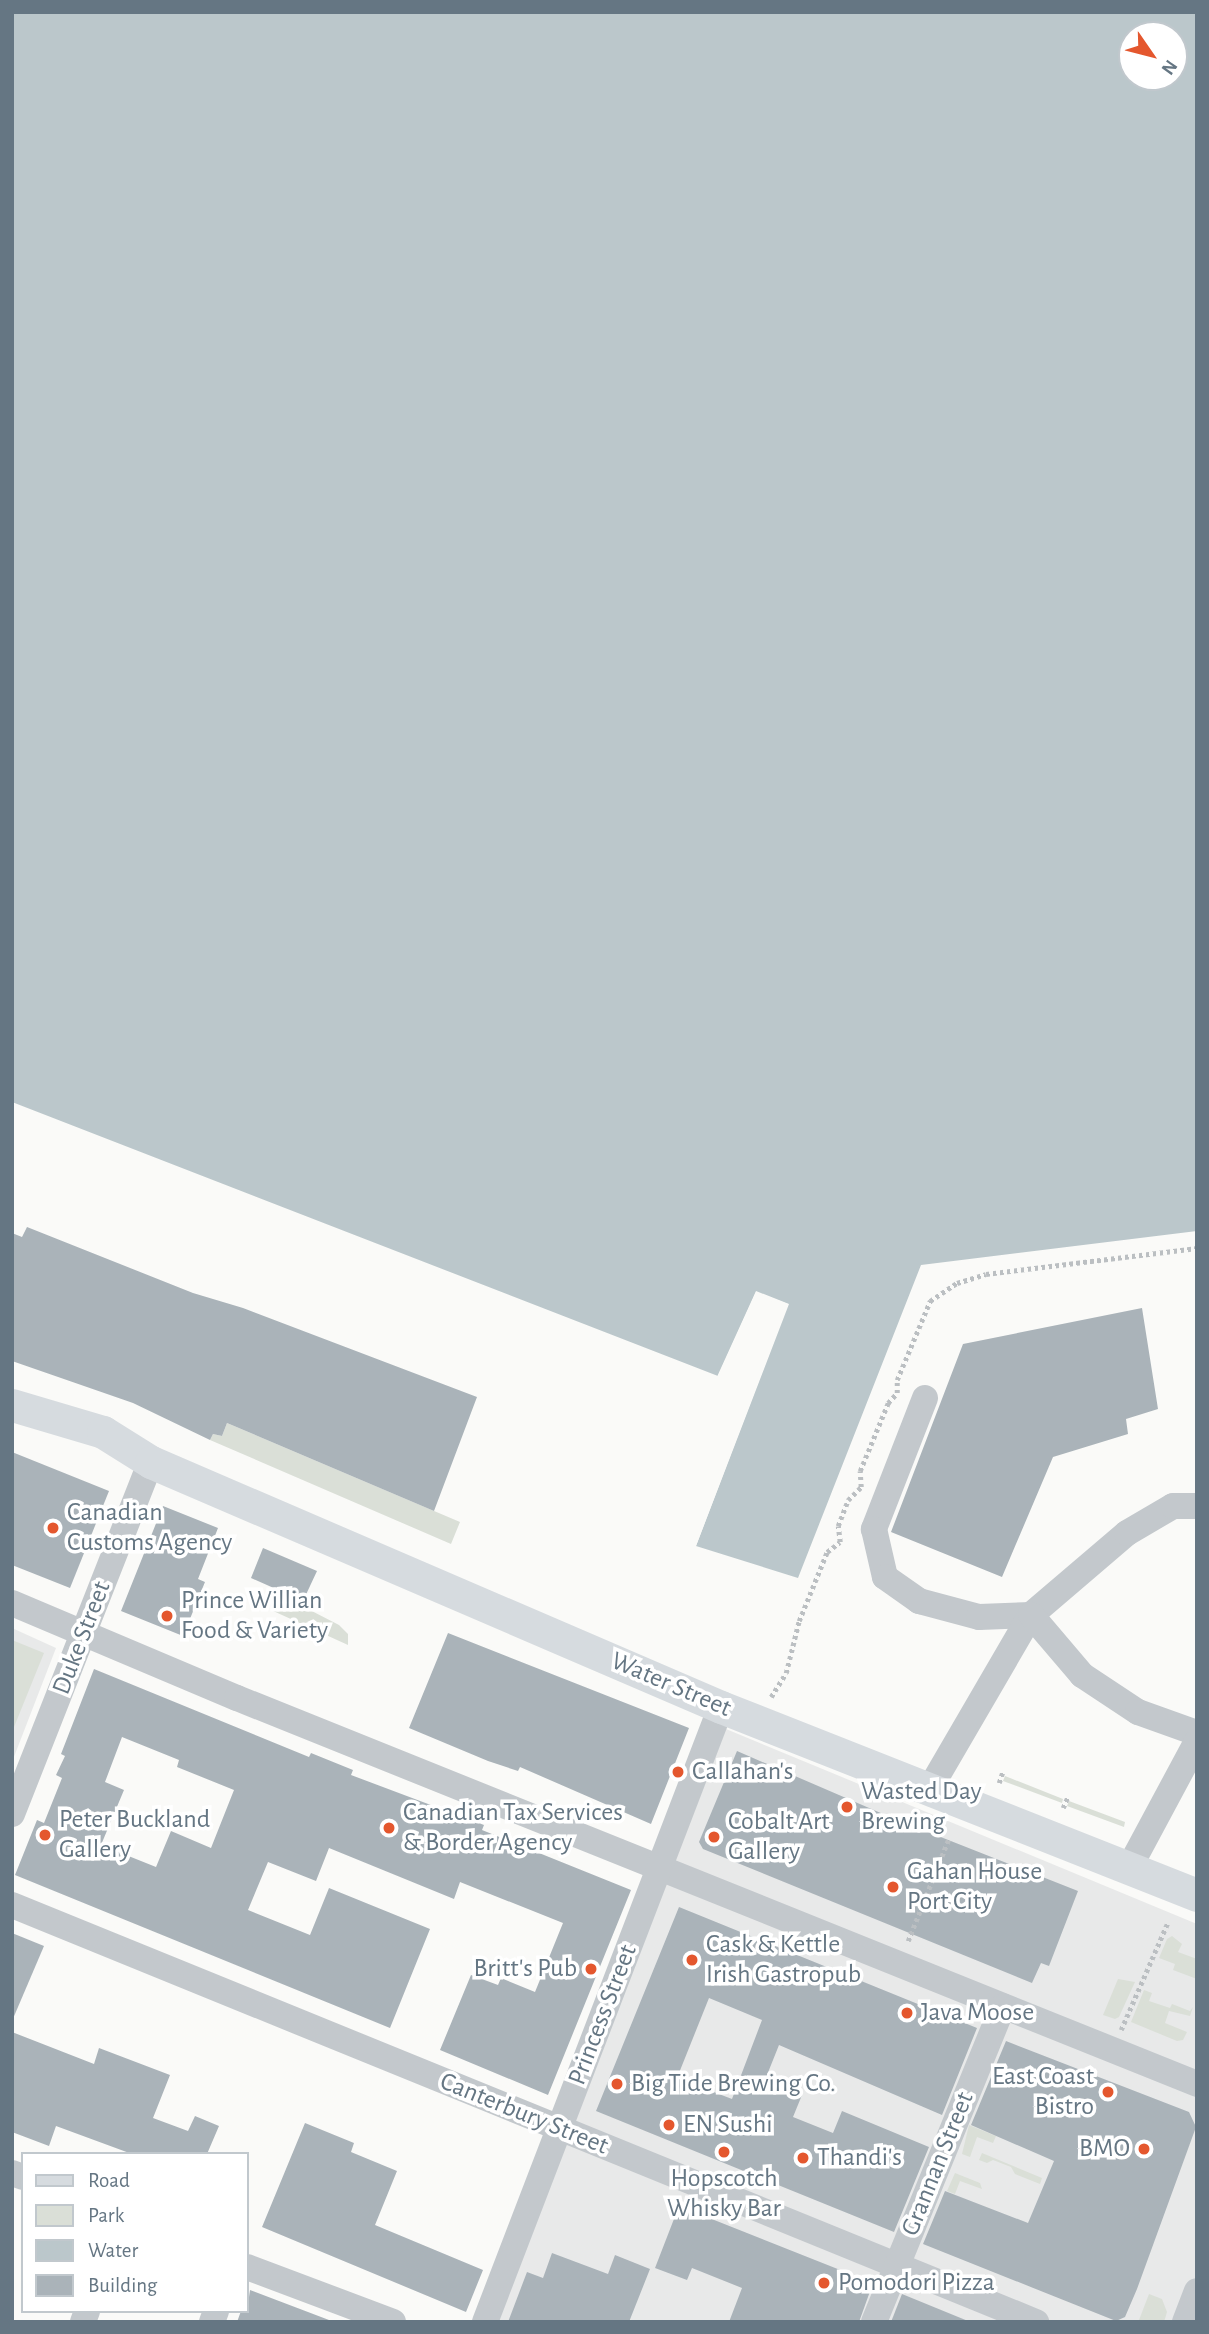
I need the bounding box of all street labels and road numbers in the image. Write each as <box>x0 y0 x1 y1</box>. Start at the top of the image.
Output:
street label: Duke Street <box>46 1577 118 1699</box>
street label: Water Street <box>606 1646 736 1724</box>
street label: Princess Street <box>562 1940 644 2090</box>
street label: Canterbury Street <box>435 2066 613 2162</box>
street label: Grannan Street <box>895 2088 981 2240</box>

